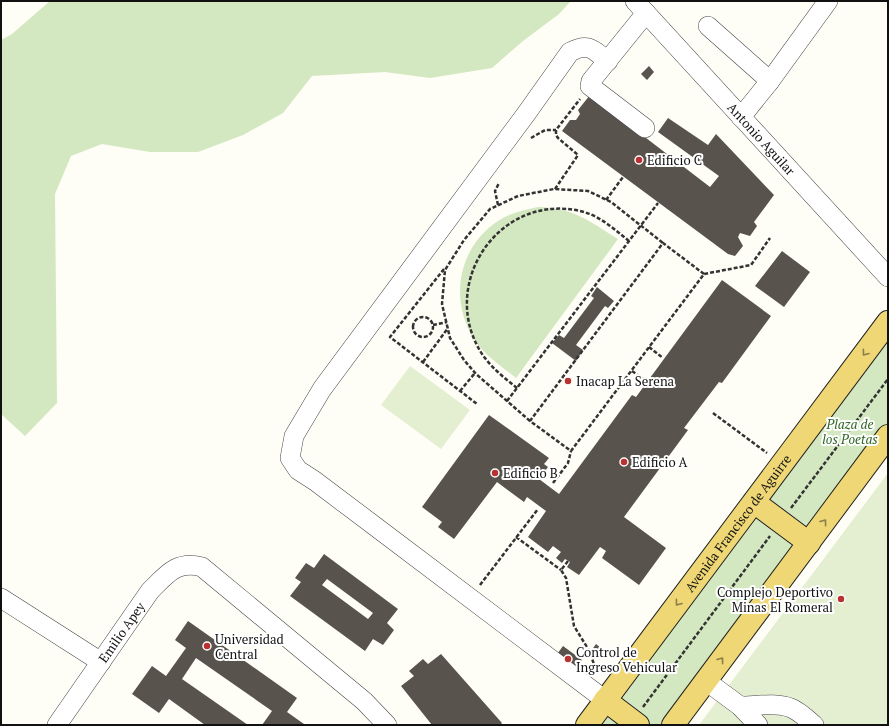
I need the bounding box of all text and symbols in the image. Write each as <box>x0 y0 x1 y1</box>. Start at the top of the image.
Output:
street label: Antonio Aguilar <box>723 99 799 179</box>
place label: Edificio C <box>647 151 702 169</box>
marker: Edificio C <box>634 155 644 165</box>
one-way arrow <box>862 348 869 355</box>
place label: Inacap La Serena <box>576 372 675 390</box>
marker: Inacap La Serena <box>563 376 573 386</box>
park label: Plaza de los Poetas <box>822 415 878 448</box>
street label: Avenida Francisco de Aguirre <box>680 451 795 596</box>
place label: Edificio A <box>632 453 688 471</box>
marker: Edificio A <box>619 457 629 467</box>
place label: Edificio B <box>503 464 558 482</box>
marker: Edificio B <box>490 468 500 478</box>
one-way arrow <box>819 520 826 527</box>
place label: Complejo Deportivo Minas El Romeral <box>717 583 833 616</box>
marker: Complejo Deportivo Minas El Romeral <box>836 594 846 604</box>
street label: Emilio Apey <box>94 598 149 666</box>
one-way arrow <box>676 598 683 605</box>
place label: Universidad Central <box>215 630 284 663</box>
marker: Universidad Central <box>202 641 212 651</box>
place label: Control de Ingreso Vehicular <box>576 643 677 676</box>
marker: Control de Ingreso Vehicular <box>563 654 573 664</box>
one-way arrow <box>716 657 724 664</box>

